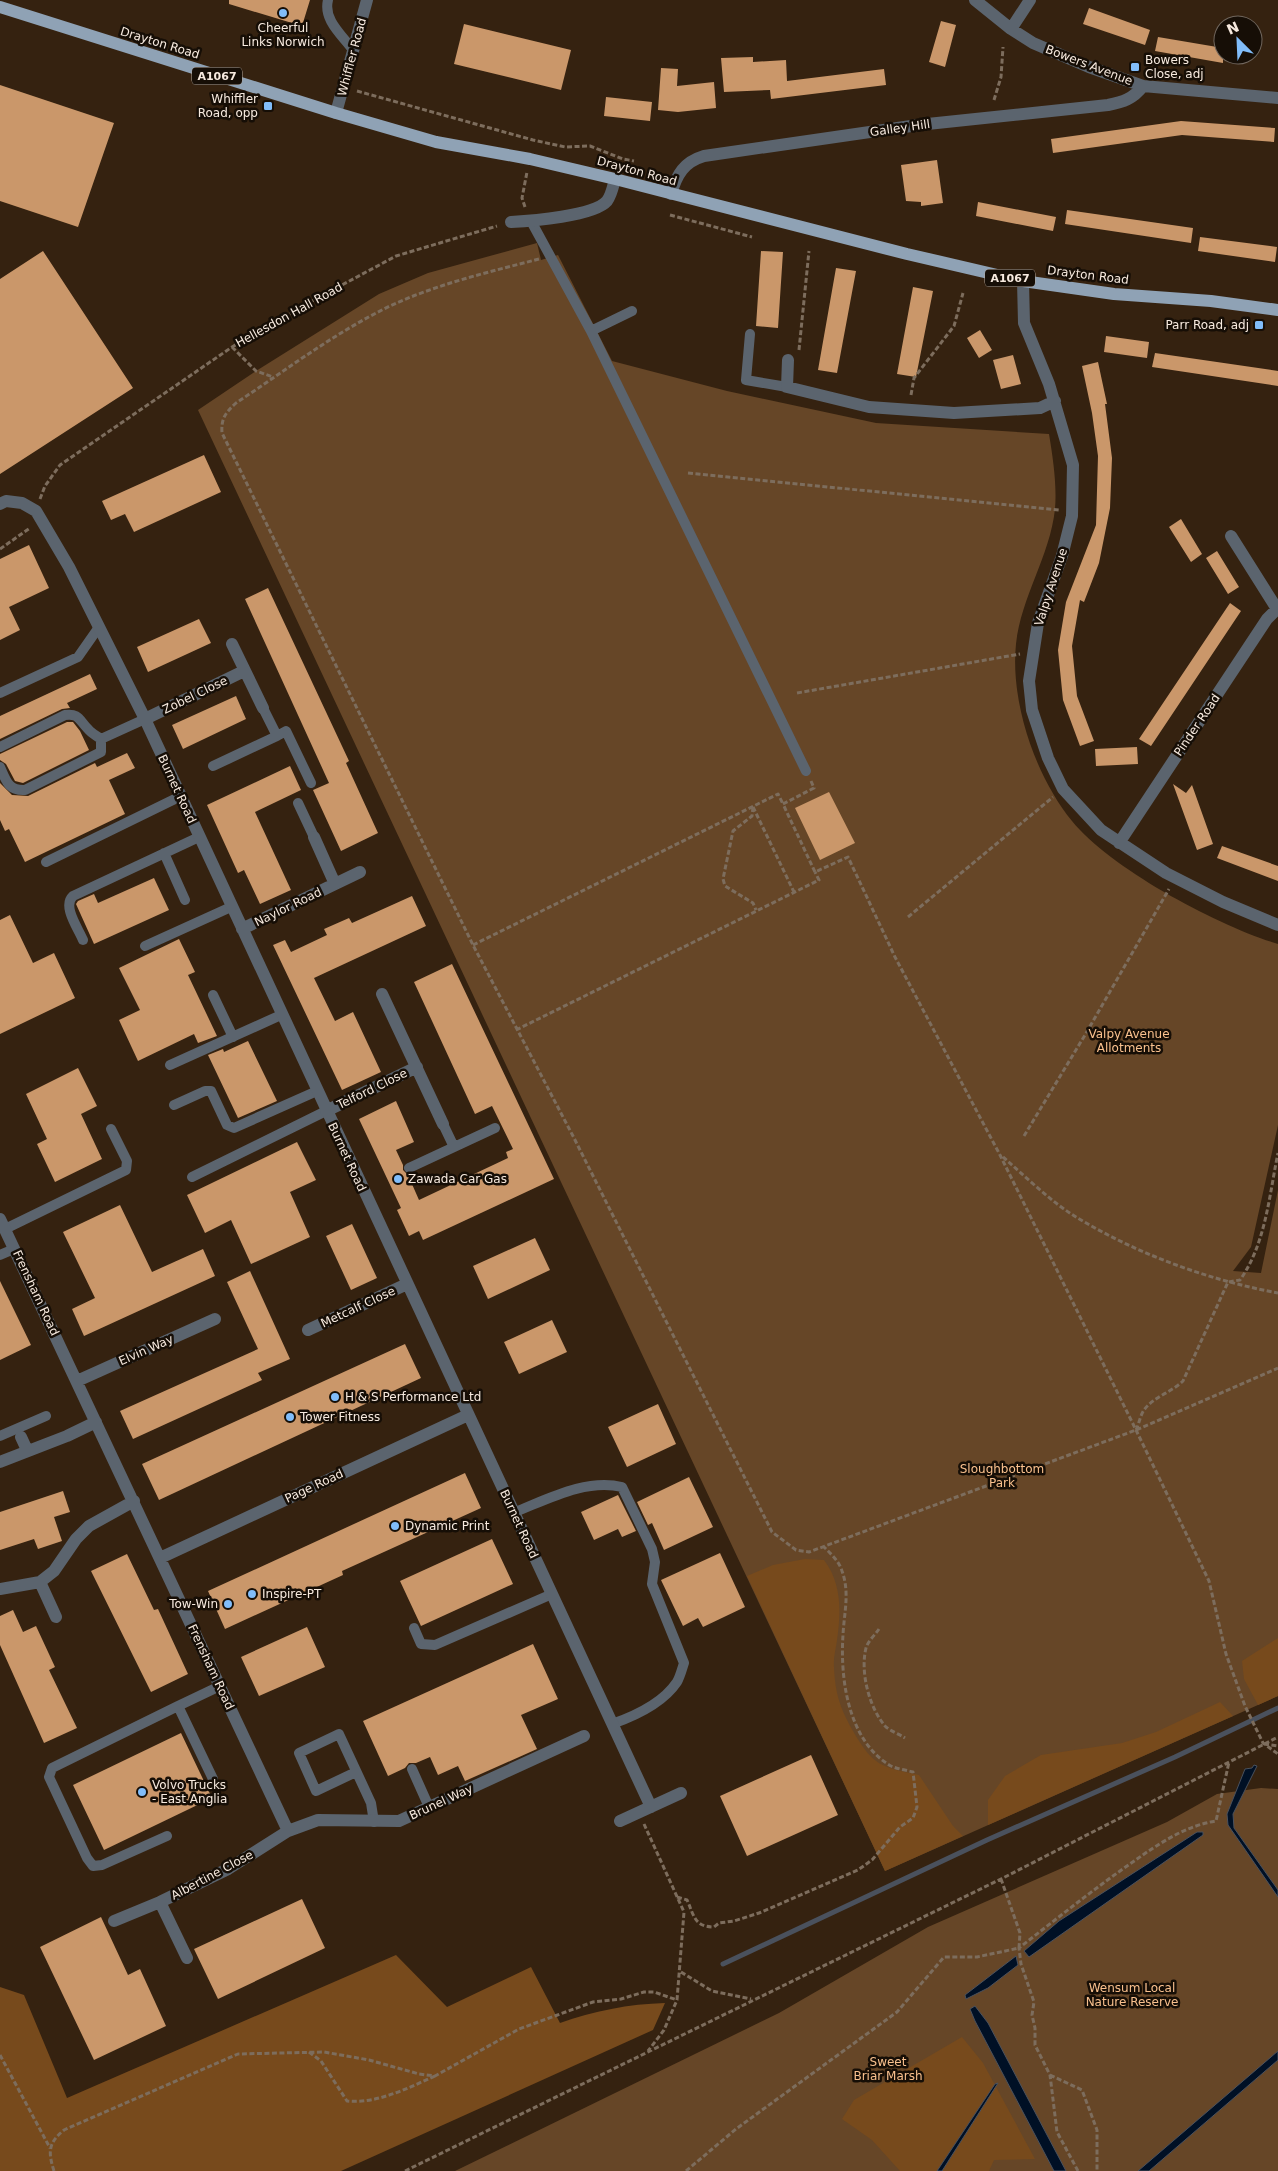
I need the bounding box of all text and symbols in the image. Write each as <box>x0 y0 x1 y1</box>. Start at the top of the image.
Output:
marker: Cheerful Links Norwich <box>277 7 289 19</box>
north arrow <box>1213 15 1263 65</box>
street label: Whiffler Road <box>335 16 369 98</box>
text: N <box>1224 18 1241 38</box>
place label: Cheerful Links Norwich <box>241 21 325 49</box>
street label: Drayton Road <box>119 24 201 62</box>
street label: Bowers Avenue <box>1043 42 1135 88</box>
place label: Bowers Close, adj <box>1145 53 1204 81</box>
marker: Bowers Close, adj <box>1129 61 1141 73</box>
road number: A1067 <box>192 68 242 84</box>
place label: Whiffler Road, opp <box>198 92 258 120</box>
marker: Whiffler Road, opp <box>262 100 274 112</box>
street label: Galley Hill <box>869 117 931 139</box>
street label: Drayton Road <box>595 154 679 188</box>
street label: Drayton Road <box>1046 263 1130 287</box>
road number: A1067 <box>985 270 1035 286</box>
street label: Hellesdon Hall Road <box>233 280 345 350</box>
place label: Parr Road, adj <box>1165 318 1249 332</box>
marker: Parr Road, adj <box>1253 319 1265 331</box>
street label: Valpy Avenue <box>1032 546 1070 628</box>
street label: Zobel Close <box>160 673 230 717</box>
street label: Pinder Road <box>1171 691 1223 759</box>
street label: Burnet Road <box>155 752 199 826</box>
street label: Naylor Road <box>252 885 324 929</box>
park label: Valpy Avenue Allotments <box>1088 1027 1170 1055</box>
street label: Telford Close <box>334 1066 409 1112</box>
street label: Burnet Road <box>325 1120 369 1194</box>
place label: Zawada Car Gas <box>408 1172 507 1186</box>
marker: Zawada Car Gas <box>392 1173 404 1185</box>
street label: Frensham Road <box>10 1248 62 1338</box>
street label: Metcalf Close <box>319 1284 397 1330</box>
street label: Elvin Way <box>117 1332 175 1368</box>
place label: H & S Performance Ltd <box>345 1390 481 1404</box>
marker: H & S Performance Ltd <box>329 1391 341 1403</box>
place label: Tower Fitness <box>299 1410 380 1424</box>
marker: Tower Fitness <box>284 1411 296 1423</box>
park label: Sloughbottom Park <box>960 1462 1044 1490</box>
street label: Page Road <box>283 1466 345 1506</box>
street label: Burnet Road <box>497 1487 541 1561</box>
place label: Dynamic Print <box>405 1519 490 1533</box>
marker: Dynamic Print <box>389 1520 401 1532</box>
place label: Inspire-PT <box>262 1587 322 1601</box>
marker: Inspire-PT <box>246 1588 258 1600</box>
place label: Tow-Win <box>168 1597 218 1611</box>
marker: Tow-Win <box>222 1598 234 1610</box>
street label: Frensham Road <box>185 1622 237 1712</box>
place label: Volvo Trucks - East Anglia <box>152 1778 227 1806</box>
street label: Brunel Way <box>407 1781 475 1823</box>
marker: Volvo Trucks - East Anglia <box>136 1786 148 1798</box>
street label: Albertine Close <box>169 1847 255 1903</box>
park label: Wensum Local Nature Reserve <box>1086 1981 1178 2009</box>
park label: Sweet Briar Marsh <box>853 2055 923 2083</box>

